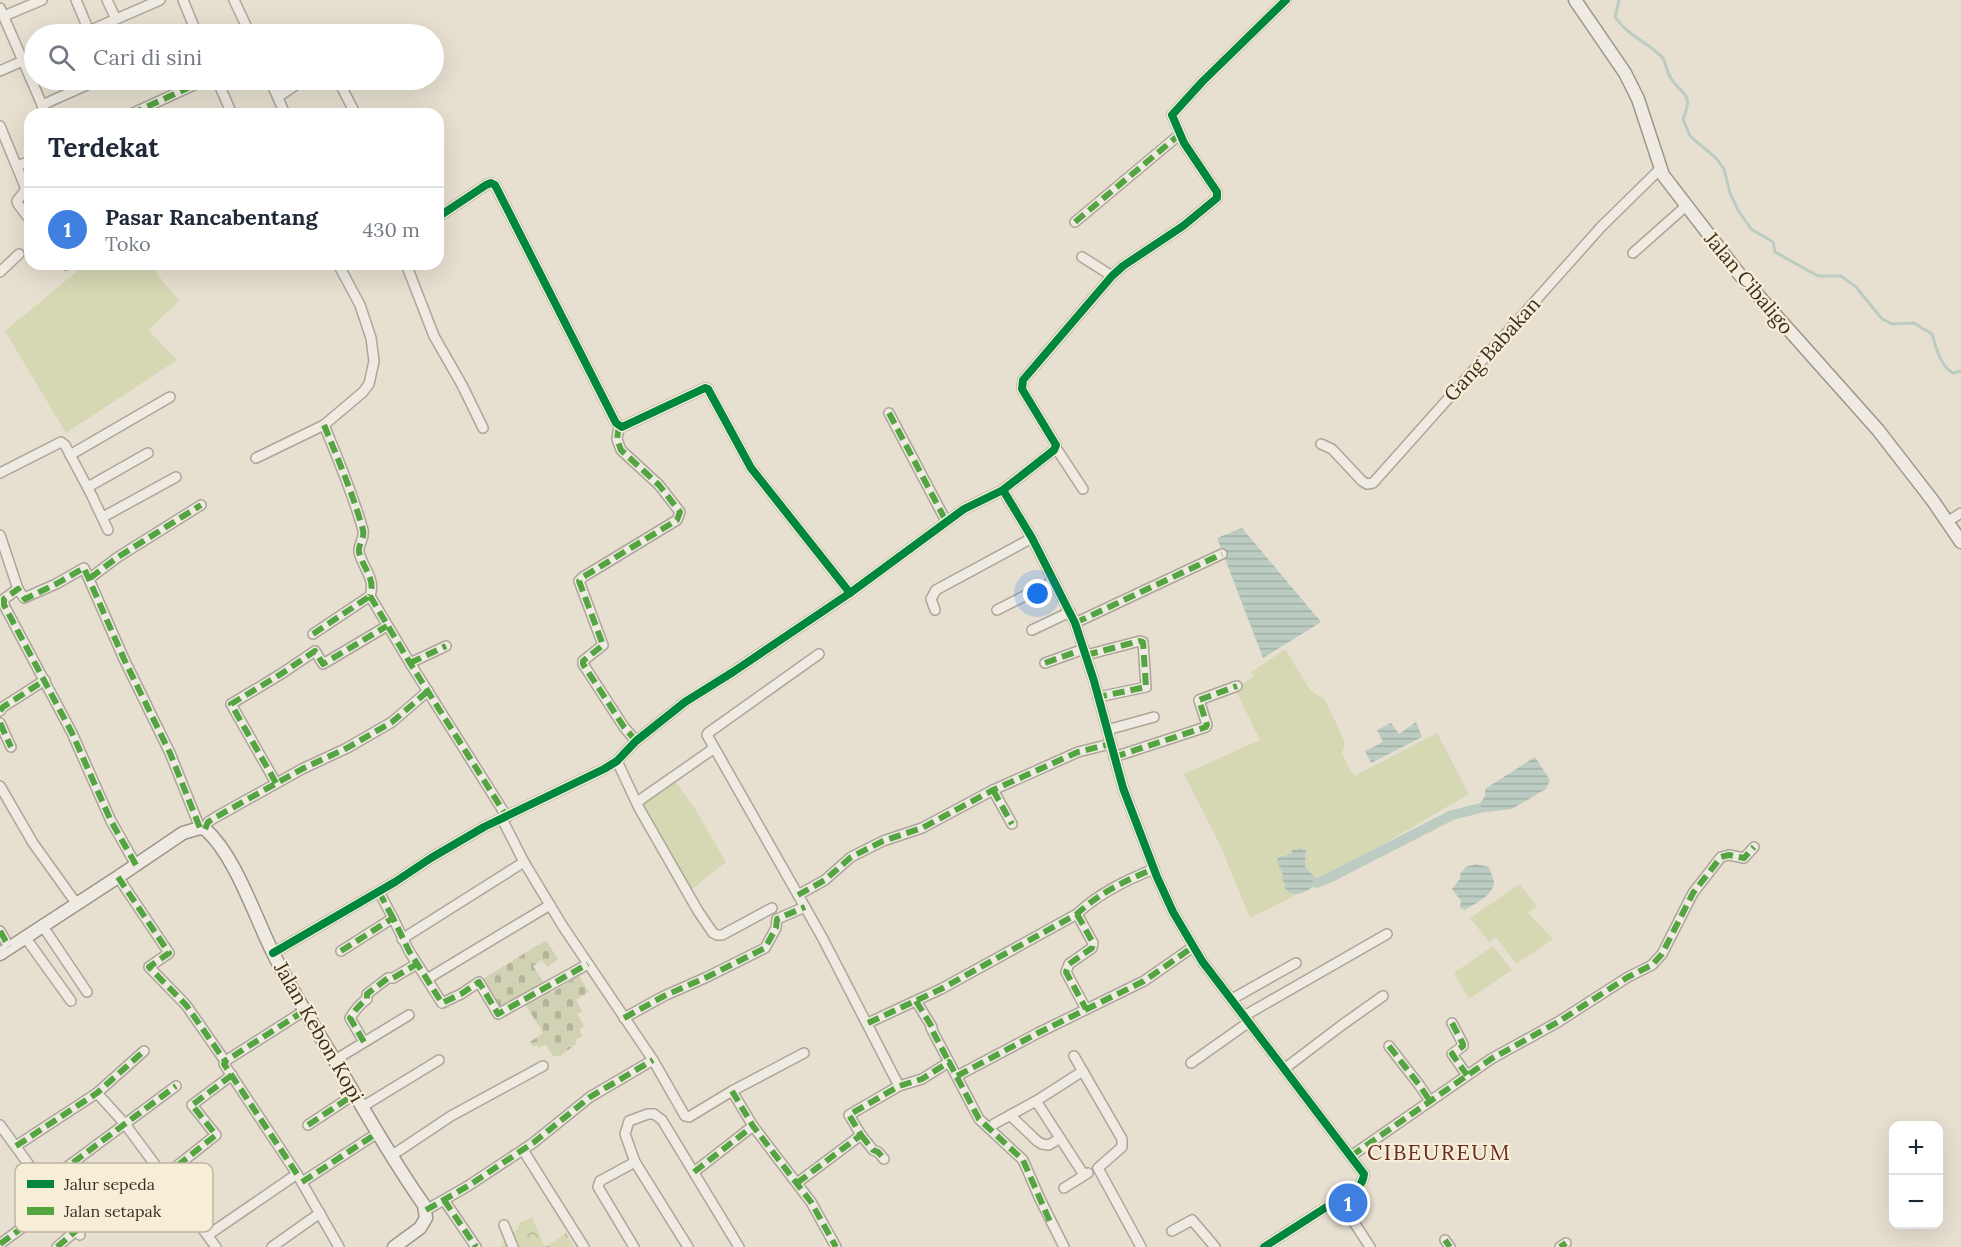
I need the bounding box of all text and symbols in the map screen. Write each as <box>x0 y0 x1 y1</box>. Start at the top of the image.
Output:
search box <box>24 24 444 90</box>
icon: search <box>45 41 78 74</box>
text: Cari di sini <box>93 43 202 71</box>
text: Terdekat <box>48 131 159 164</box>
text: Pasar Rancabentang <box>105 203 318 231</box>
text: 1 <box>63 217 72 242</box>
text: 430 m <box>362 217 420 242</box>
street label: Jalan Cibaligo <box>1699 226 1799 339</box>
text: Toko <box>105 231 151 256</box>
street label: Gang Babakan <box>1438 291 1545 406</box>
your location <box>1023 579 1052 608</box>
street label: Jalan Kebon Kopi <box>269 956 370 1107</box>
map controls <box>1889 1121 1943 1229</box>
button: + <box>1889 1121 1943 1175</box>
district label: CIBEUREUM <box>1367 1138 1511 1166</box>
legend <box>15 1163 213 1232</box>
text: Jalur sepeda <box>63 1174 155 1194</box>
button: − <box>1889 1175 1943 1229</box>
pin: 1 <box>1328 1180 1368 1226</box>
text: Jalan setapak <box>63 1201 162 1221</box>

